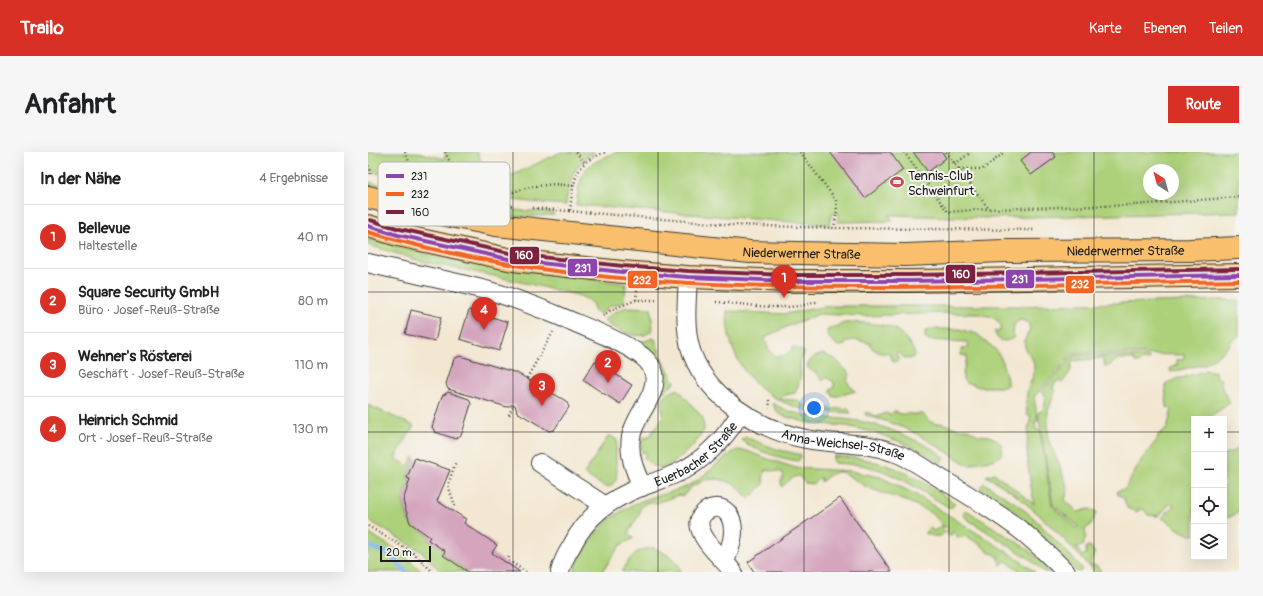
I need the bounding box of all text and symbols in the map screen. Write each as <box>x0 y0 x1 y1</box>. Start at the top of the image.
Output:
text: Trailo <box>20 16 64 40</box>
text: Karte <box>1089 20 1122 37</box>
text: Ebenen <box>1144 20 1187 37</box>
text: Teilen <box>1209 20 1243 37</box>
button: Route <box>1168 86 1239 123</box>
text: Anfahrt <box>24 87 116 122</box>
legend <box>378 162 510 226</box>
north arrow <box>1143 164 1179 200</box>
text: In der Nähe <box>40 168 121 189</box>
place label: Tennis-Club Schweinfurt <box>908 168 975 199</box>
text: 4 Ergebnisse <box>259 170 328 186</box>
text: 231 <box>411 170 427 183</box>
sports icon: Tennis-Club Schweinfurt <box>889 174 905 190</box>
text: 232 <box>411 188 429 201</box>
text: 160 <box>411 206 429 219</box>
text: Bellevue <box>78 219 130 238</box>
text: 1 <box>50 229 56 245</box>
text: 40 m <box>297 229 328 245</box>
text: Haltestelle <box>78 238 137 254</box>
street label: Niederwerrner Straße <box>1066 243 1185 260</box>
street label: Niederwerrner Straße <box>742 244 861 263</box>
line badge: 160 <box>509 246 540 265</box>
text: 160 <box>515 249 534 262</box>
line badge: 231 <box>567 258 598 277</box>
text: 231 <box>575 262 591 275</box>
line badge: 160 <box>945 264 976 284</box>
pin: 1 <box>771 265 797 298</box>
text: 160 <box>952 268 971 281</box>
line badge: 231 <box>1005 269 1035 289</box>
line badge: 232 <box>627 270 658 289</box>
text: 231 <box>1012 273 1028 286</box>
text: 232 <box>633 274 651 287</box>
line badge: 232 <box>1065 275 1095 294</box>
text: 232 <box>1071 278 1089 291</box>
text: Square Security GmbH <box>78 283 219 302</box>
text: 2 <box>49 293 57 309</box>
text: 80 m <box>298 293 328 309</box>
pin: 4 <box>471 297 497 330</box>
text: Büro · Josef-Reuß-Straße <box>78 302 220 318</box>
text: Wehner's Rösterei <box>78 347 192 366</box>
pin: 2 <box>595 350 621 383</box>
text: 3 <box>49 357 57 373</box>
text: 110 m <box>295 357 328 373</box>
text: Geschäft · Josef-Reuß-Straße <box>78 366 244 382</box>
pin: 3 <box>529 373 555 406</box>
your location <box>804 398 824 418</box>
text: Heinrich Schmid <box>78 411 178 430</box>
map controls <box>1191 416 1227 560</box>
button: + <box>1191 416 1227 452</box>
street label: Euerbacher Straße <box>652 419 742 490</box>
text: 4 <box>49 421 57 437</box>
text: 130 m <box>292 421 328 437</box>
street label: Anna-Weichsel-Straße <box>779 426 908 465</box>
text: Ort · Josef-Reuß-Straße <box>78 430 212 446</box>
button: − <box>1191 452 1227 488</box>
button: locate <box>1191 488 1227 524</box>
button: layers <box>1191 524 1227 560</box>
scale bar <box>380 544 431 563</box>
text: 20 m <box>386 546 412 559</box>

